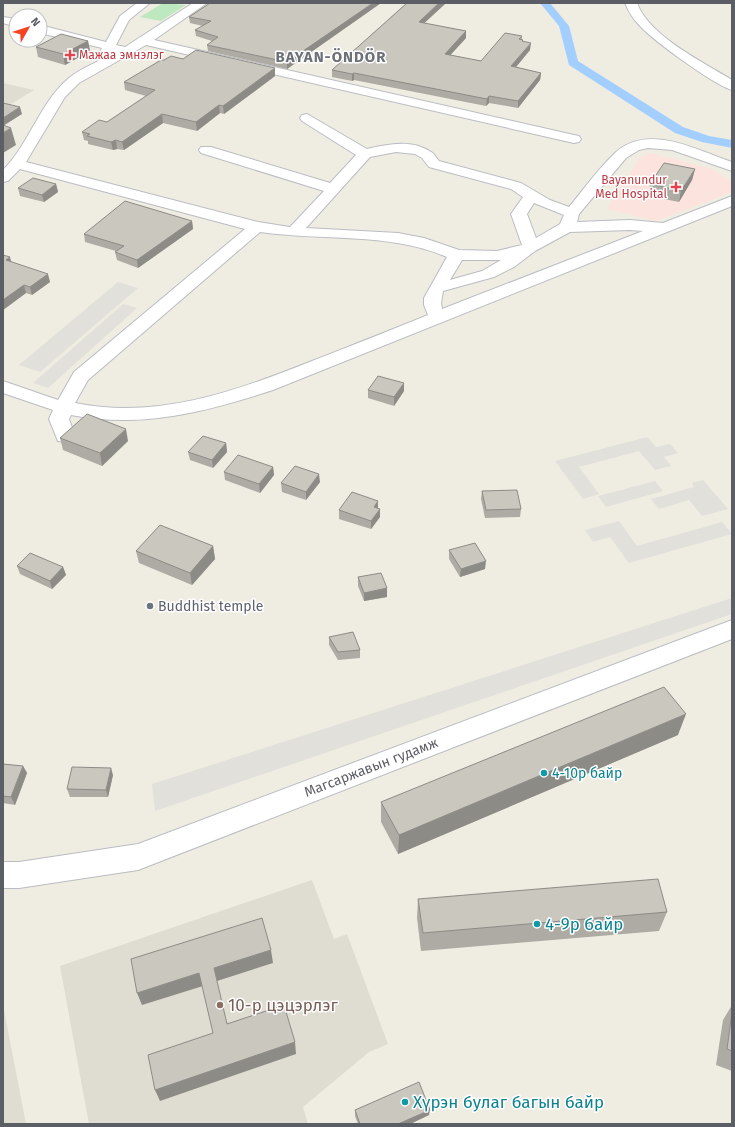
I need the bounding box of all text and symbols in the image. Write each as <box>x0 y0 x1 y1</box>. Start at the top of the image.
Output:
north arrow <box>8 8 48 48</box>
text: N <box>28 15 43 29</box>
place label: Maжаа эмнэлэг <box>79 48 165 62</box>
district label: BAYAN-ÖNDÖR <box>276 48 386 66</box>
marker: Maжаа эмнэлэг <box>64 49 76 61</box>
place label: Bayanundur Med Hospital <box>595 173 667 201</box>
marker: Bayanundur Med Hospital <box>670 181 682 193</box>
place label: Buddhist temple <box>158 598 263 615</box>
marker: Buddhist temple <box>145 601 155 611</box>
street label: Магсаржавын гудамж <box>302 734 440 801</box>
place label: 4-10р байр <box>552 765 622 782</box>
marker: 4-10р байр <box>539 768 549 778</box>
place label: 4-9р байр <box>545 914 623 935</box>
marker: 4-9р байр <box>532 919 542 929</box>
place label: 10-р цэцэрлэг <box>228 995 339 1016</box>
marker: 10-р цэцэрлэг <box>215 1000 225 1010</box>
place label: Хүрэн булаг багын байр <box>413 1092 604 1113</box>
marker: Хүрэн булаг багын байр <box>400 1097 410 1107</box>

